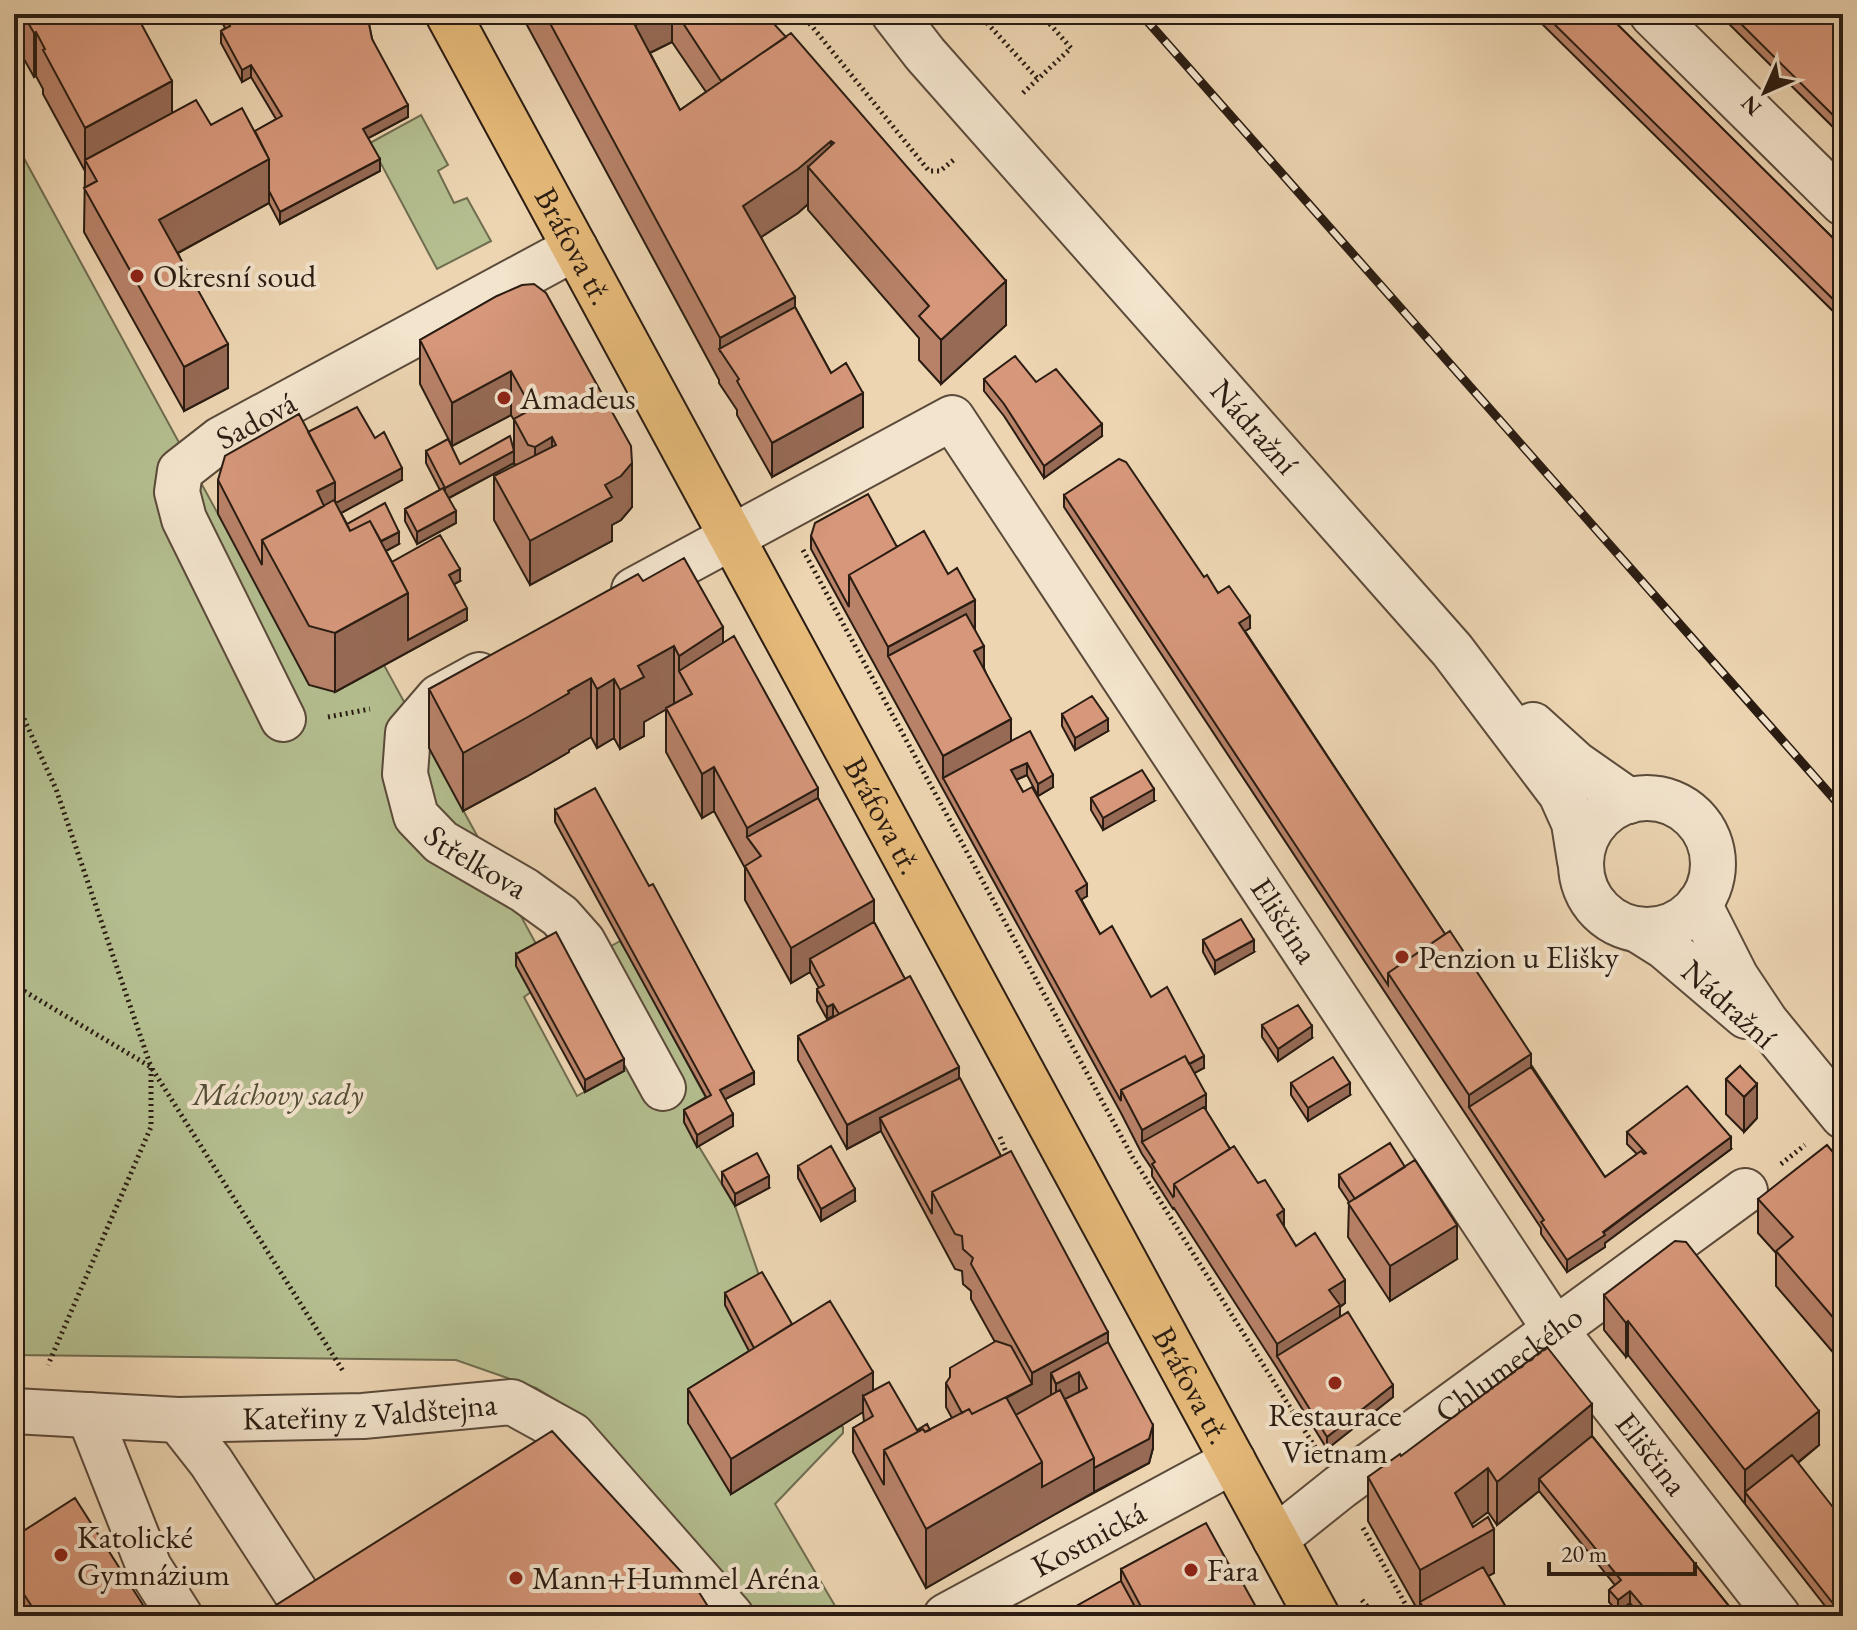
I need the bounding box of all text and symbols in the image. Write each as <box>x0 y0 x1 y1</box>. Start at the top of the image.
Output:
north arrow <box>1725 52 1805 132</box>
text: N <box>1735 89 1768 122</box>
street label: Bráfova tř. <box>525 180 623 312</box>
place label: Okresní soud <box>153 255 317 297</box>
marker: Okresní soud <box>128 267 146 285</box>
street label: Nádražní <box>1201 370 1308 483</box>
place label: Amadeus <box>519 377 636 419</box>
street label: Sadová <box>208 381 304 459</box>
marker: Amadeus <box>495 389 513 407</box>
street label: Bráfova tř. <box>834 749 932 882</box>
street label: Střelkova <box>415 816 535 909</box>
street label: Eliščina <box>1241 869 1328 972</box>
place label: Penzion u Elišky <box>1418 936 1620 978</box>
marker: Penzion u Elišky <box>1393 948 1411 966</box>
street label: Nádražní <box>1673 950 1785 1058</box>
park label: Máchovy sady <box>190 1073 364 1115</box>
street label: Chlumeckého <box>1426 1296 1591 1432</box>
street label: Bráfova tř. <box>1143 1319 1241 1451</box>
marker: Restaurace Vietnam <box>1326 1374 1344 1392</box>
street label: Kateřiny z Valdštejna <box>242 1383 499 1440</box>
place label: Restaurace Vietnam <box>1268 1394 1402 1473</box>
street label: Eliščina <box>1606 1404 1697 1504</box>
street label: Kostnická <box>1024 1491 1153 1587</box>
place label: Katolické Gymnázium <box>77 1516 230 1595</box>
scale bar <box>1549 1526 1695 1576</box>
text: 20 m <box>1561 1538 1608 1569</box>
marker: Katolické Gymnázium <box>52 1546 70 1564</box>
place label: Fara <box>1207 1549 1259 1591</box>
place label: Mann+Hummel Aréna <box>532 1557 820 1599</box>
marker: Fara <box>1182 1561 1200 1579</box>
marker: Mann+Hummel Aréna <box>507 1569 525 1587</box>

